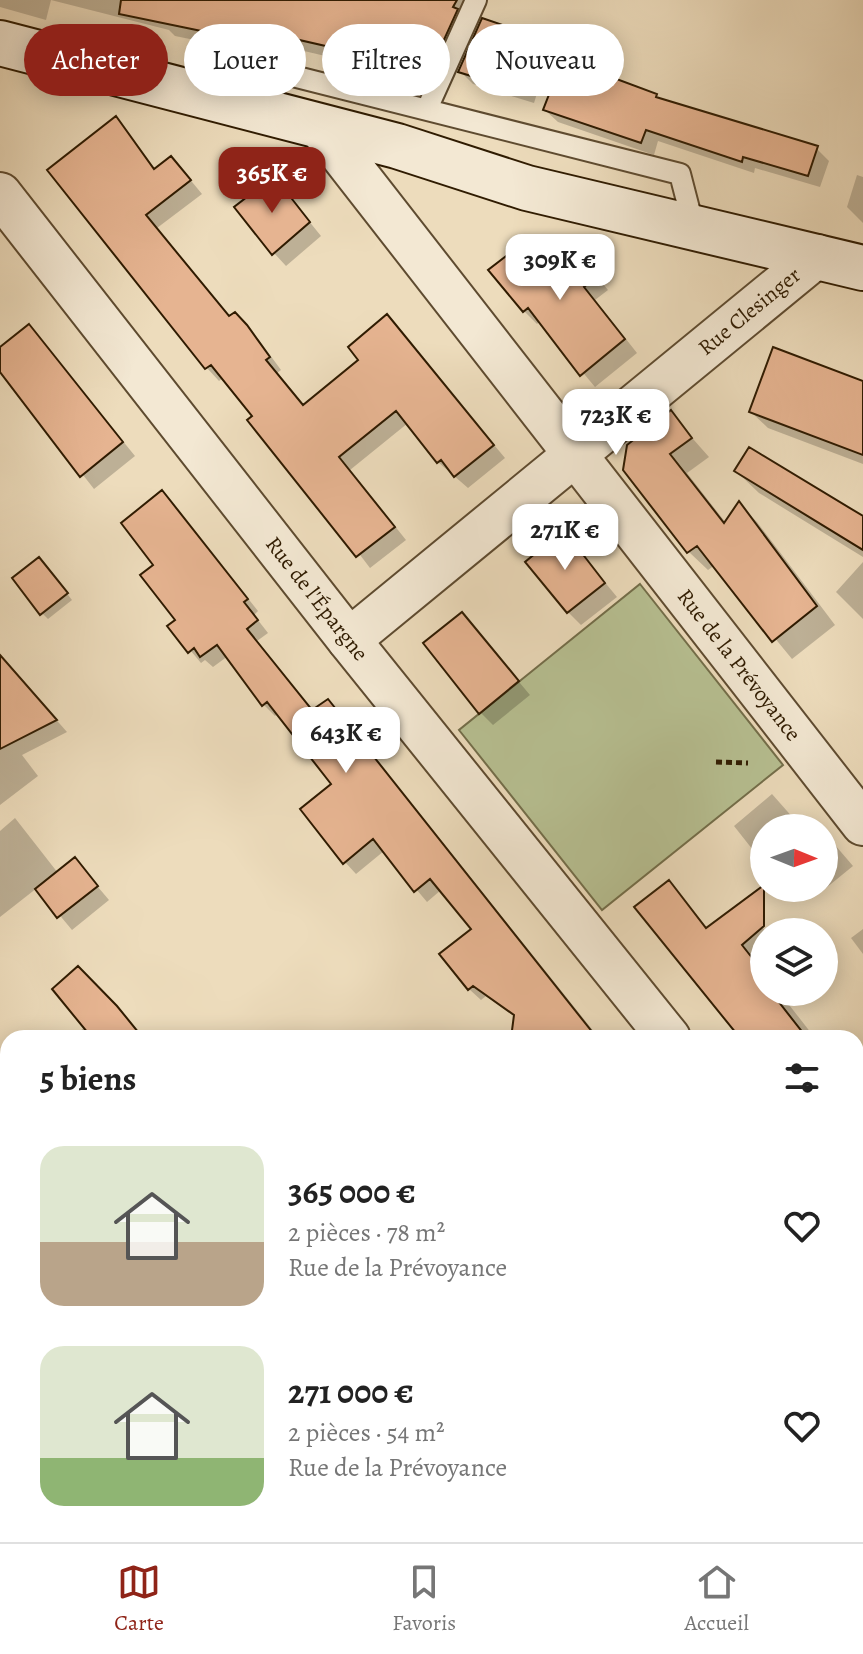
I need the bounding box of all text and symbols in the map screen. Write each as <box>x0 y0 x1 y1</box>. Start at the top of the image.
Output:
chip: Acheter <box>24 24 168 96</box>
chip: Louer <box>184 24 306 96</box>
chip: Filtres <box>322 24 450 96</box>
chip: Nouveau <box>466 24 624 96</box>
pin: 365K € <box>207 147 337 215</box>
text: 365K € <box>237 155 307 190</box>
pin: 309K € <box>495 234 625 302</box>
text: 309K € <box>524 242 596 277</box>
street label: Rue Clesinger <box>692 260 807 362</box>
pin: 723K € <box>551 389 681 457</box>
text: 723K € <box>580 397 652 432</box>
pin: 271K € <box>500 504 630 572</box>
text: 271K € <box>530 512 600 547</box>
street label: Rue de l'Épargne <box>259 530 375 667</box>
street label: Rue de la Prévoyance <box>670 583 808 747</box>
pin: 643K € <box>281 707 411 775</box>
text: 643K € <box>310 715 382 750</box>
north arrow <box>750 814 838 902</box>
map controls <box>750 814 838 1006</box>
button: layers <box>750 918 838 1006</box>
text: 5 biens <box>40 1055 137 1102</box>
icon: filters <box>780 1056 824 1100</box>
text: 365 000 € <box>288 1168 416 1215</box>
icon: home <box>104 1178 200 1274</box>
icon: heart <box>780 1204 824 1248</box>
text: 2 pièces · 78 m² <box>288 1215 445 1250</box>
text: Rue de la Prévoyance <box>288 1250 507 1285</box>
text: 271 000 € <box>288 1368 414 1415</box>
icon: home <box>104 1378 200 1474</box>
icon: heart <box>780 1404 824 1448</box>
text: 2 pièces · 54 m² <box>288 1415 445 1450</box>
text: Rue de la Prévoyance <box>288 1450 507 1485</box>
tab: Carte <box>114 1560 164 1638</box>
tab: Favoris <box>392 1560 456 1638</box>
tab: Accueil <box>685 1560 749 1638</box>

